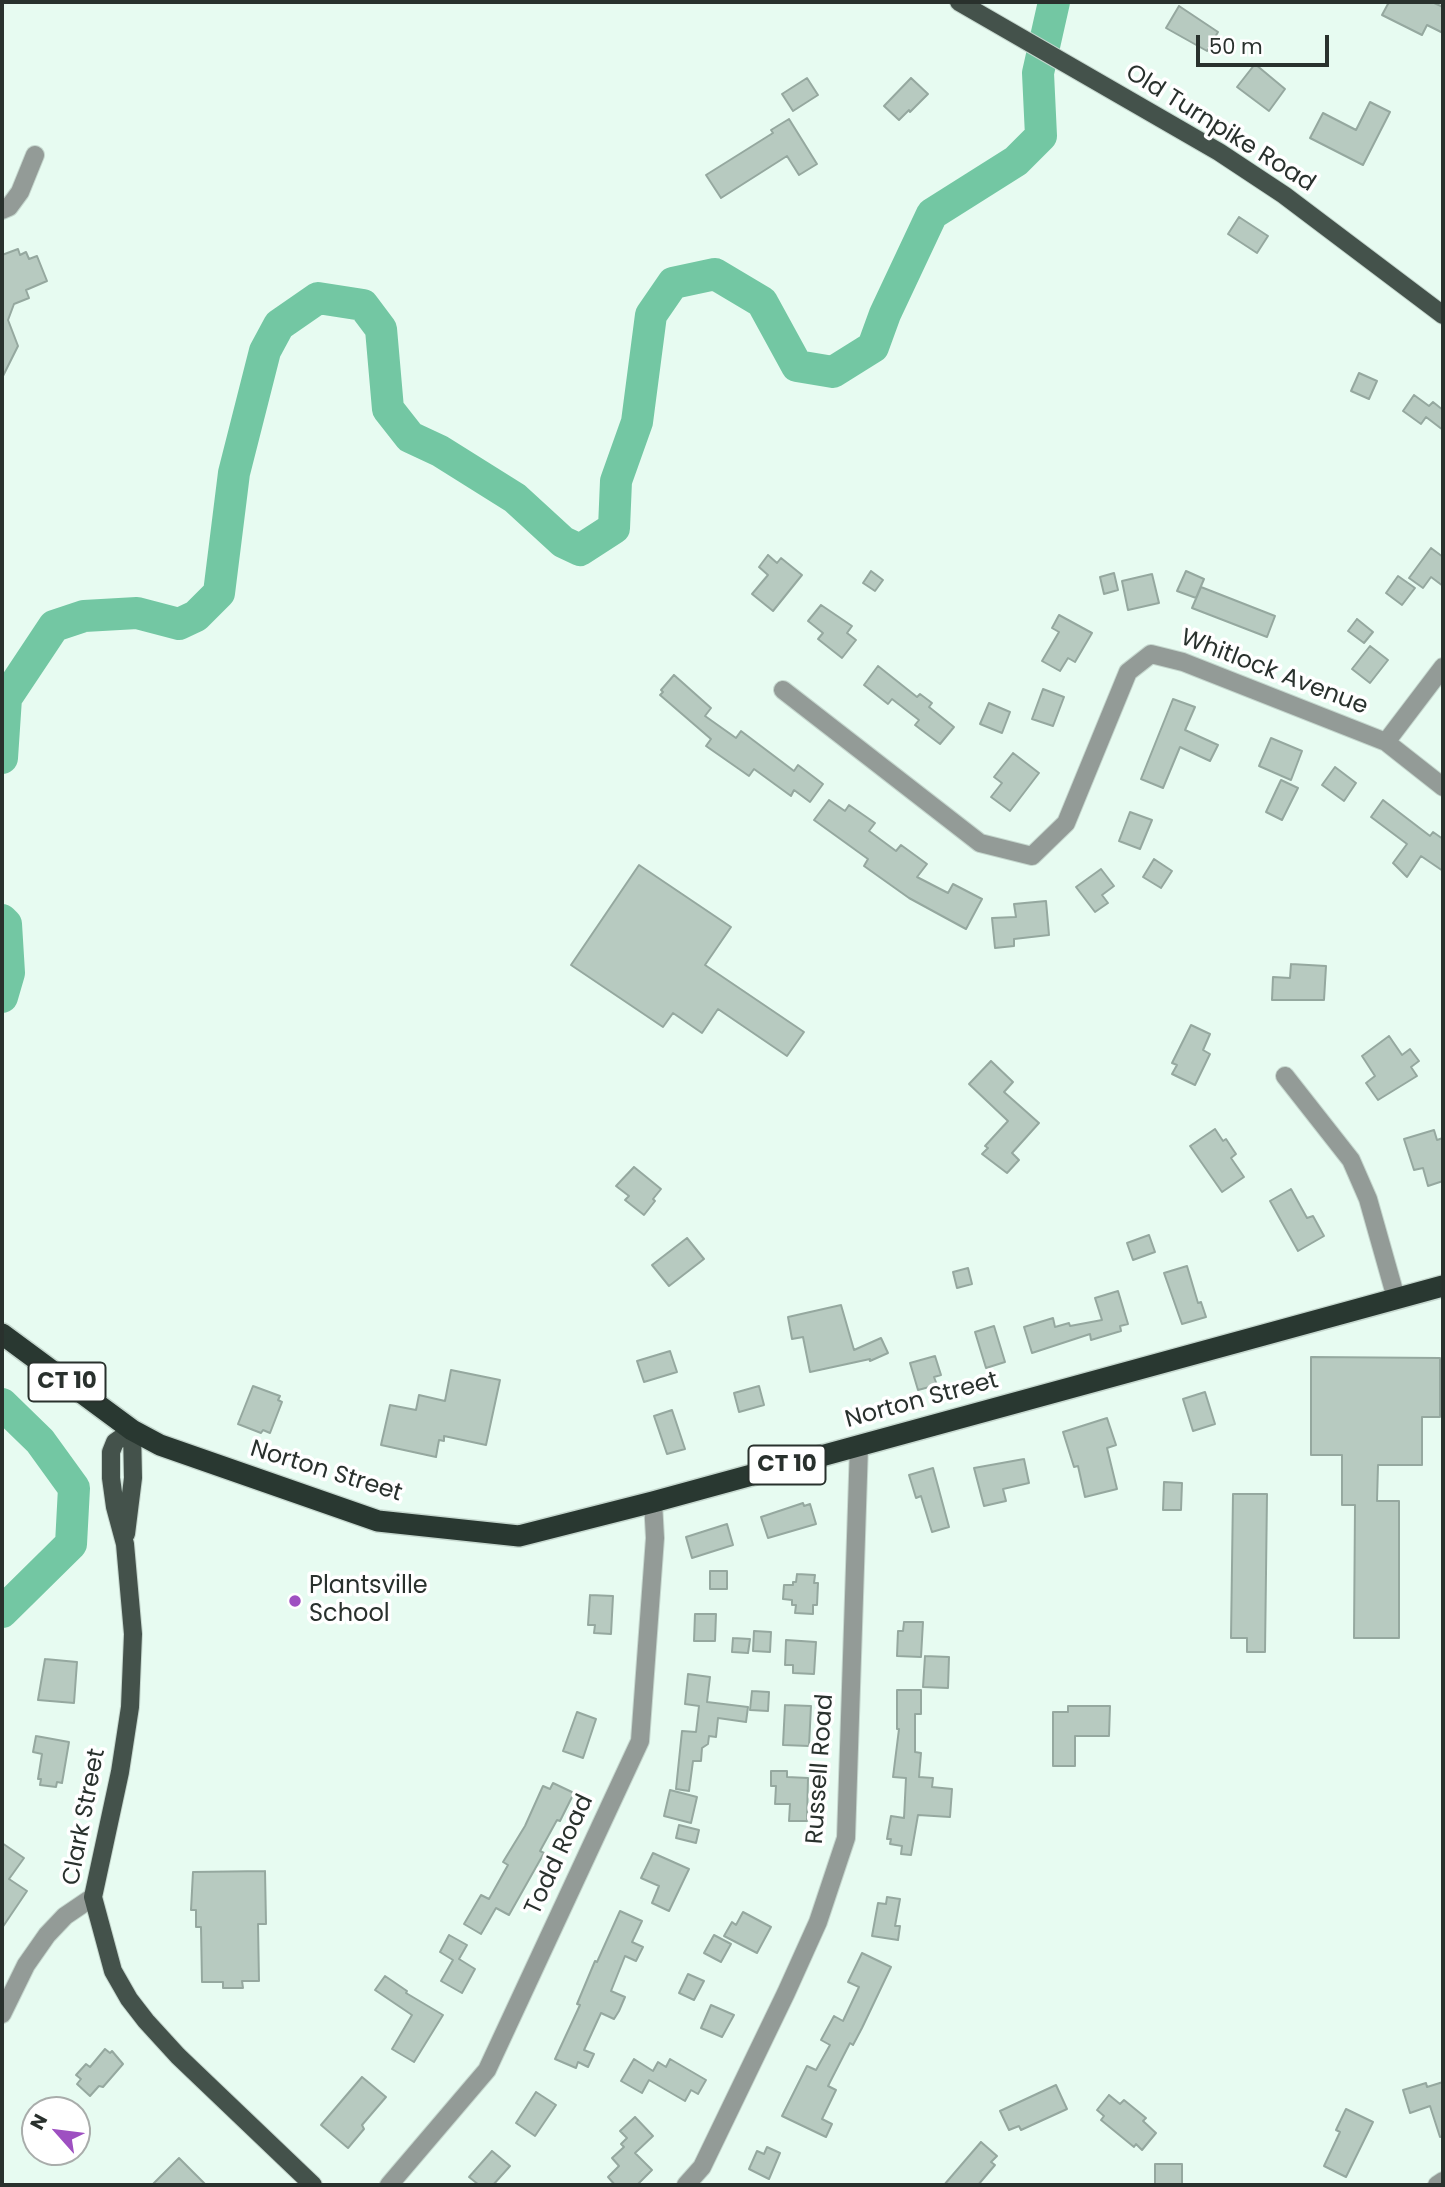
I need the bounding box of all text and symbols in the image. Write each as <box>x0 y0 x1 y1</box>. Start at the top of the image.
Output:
scale bar <box>1200 21 1333 65</box>
text: 50 m <box>1209 32 1263 61</box>
street label: Old Turnpike Road <box>1120 59 1320 199</box>
street label: Whitlock Avenue <box>1176 624 1372 722</box>
road number: CT 10 <box>28 1362 106 1401</box>
street label: Norton Street <box>842 1367 1002 1435</box>
street label: Norton Street <box>247 1435 405 1509</box>
road number: CT 10 <box>748 1446 826 1484</box>
place label: Plantsville School <box>309 1573 428 1629</box>
marker: Plantsville School <box>287 1593 303 1609</box>
street label: Russell Road <box>801 1693 841 1845</box>
street label: Clark Street <box>58 1746 112 1888</box>
street label: Todd Road <box>520 1790 600 1920</box>
north arrow <box>21 2096 91 2166</box>
text: N <box>24 2109 54 2135</box>

